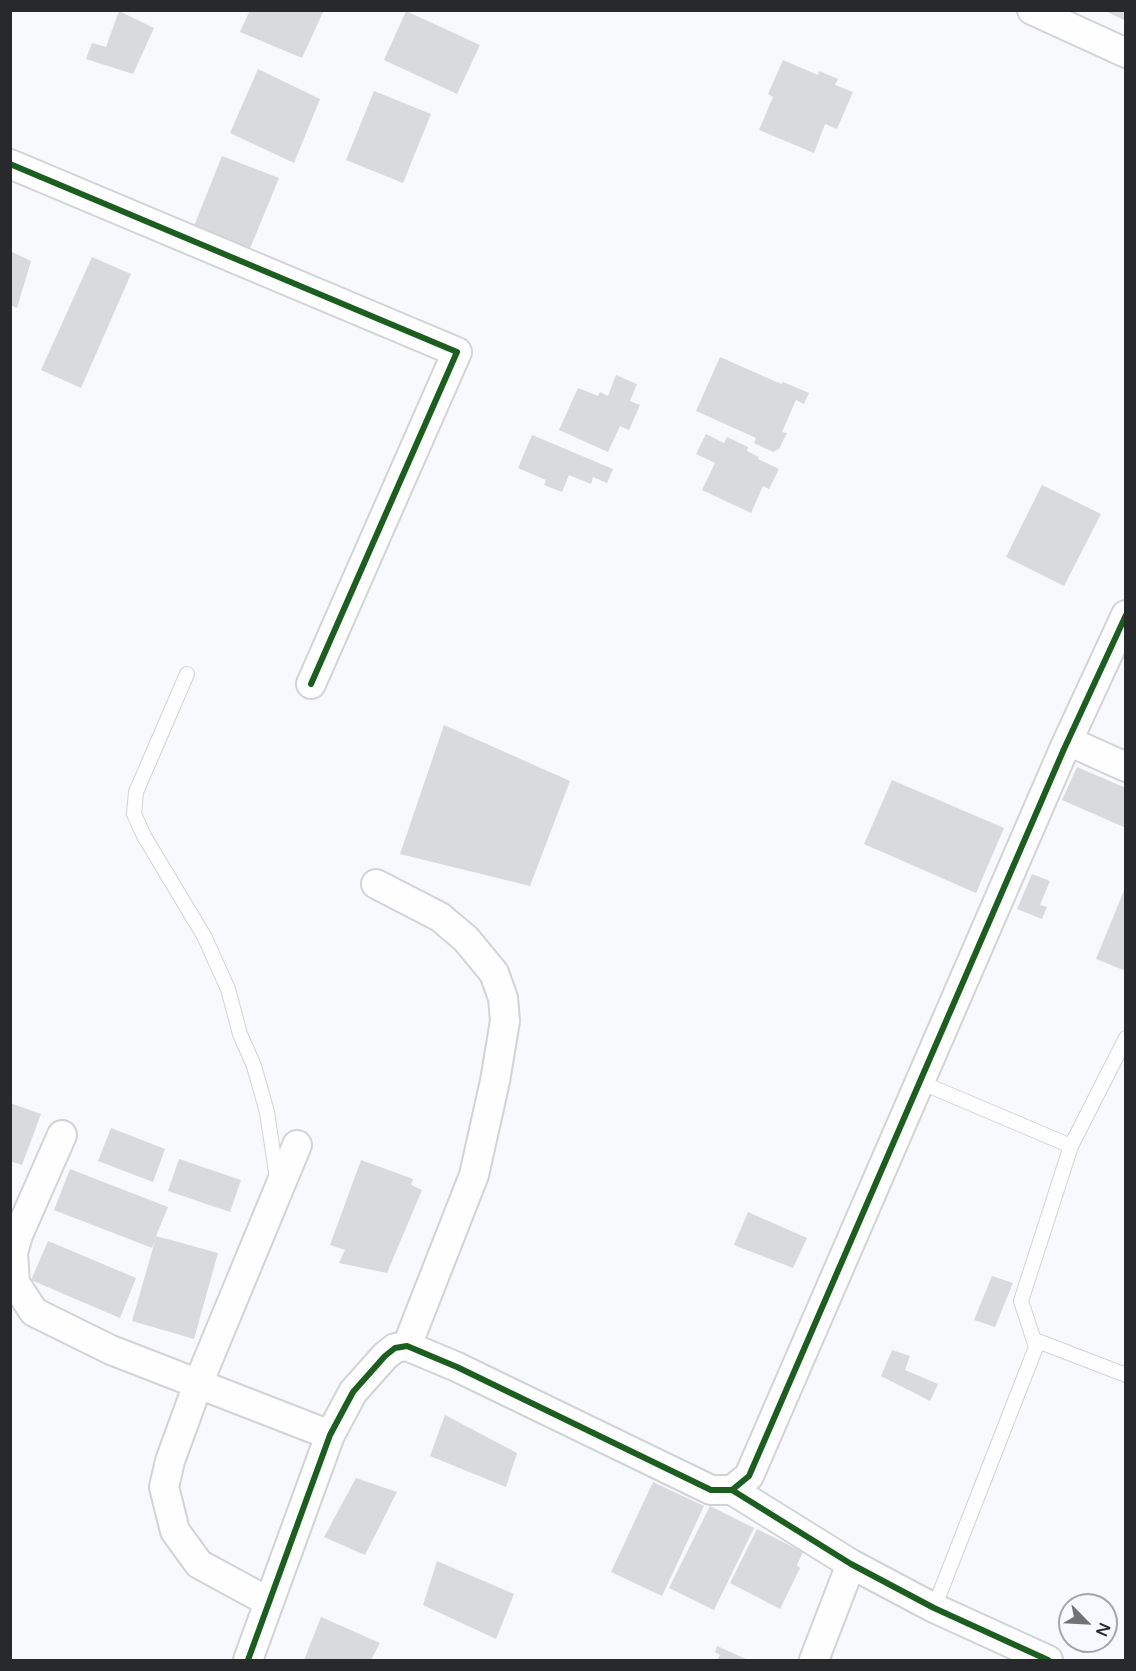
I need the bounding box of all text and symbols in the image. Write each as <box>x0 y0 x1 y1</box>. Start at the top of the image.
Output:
north arrow <box>1058 1593 1118 1653</box>
text: N <box>1091 1620 1114 1639</box>

